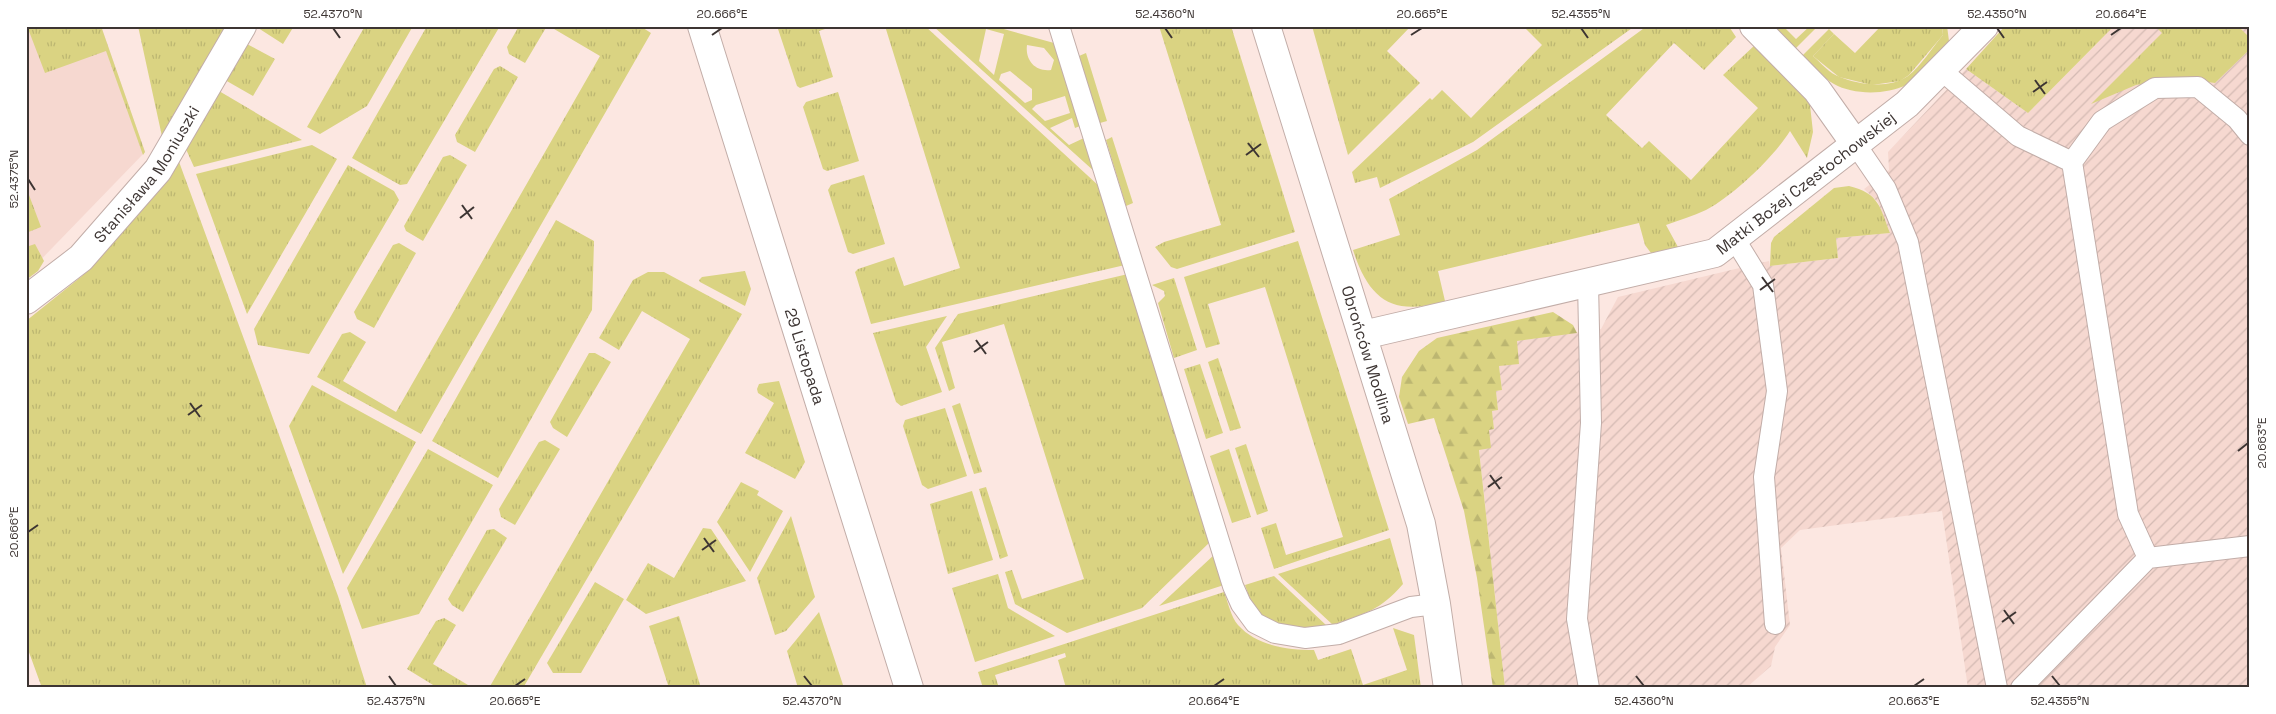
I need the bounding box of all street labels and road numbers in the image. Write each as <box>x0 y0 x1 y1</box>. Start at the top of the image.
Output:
street label: Stanisława Moniuszki <box>89 102 204 247</box>
street label: Matki Bożej Częstochowskiej <box>1712 107 1900 259</box>
street label: Obrońców Modlina <box>1336 283 1399 426</box>
street label: 29 Listopada <box>780 305 830 407</box>

